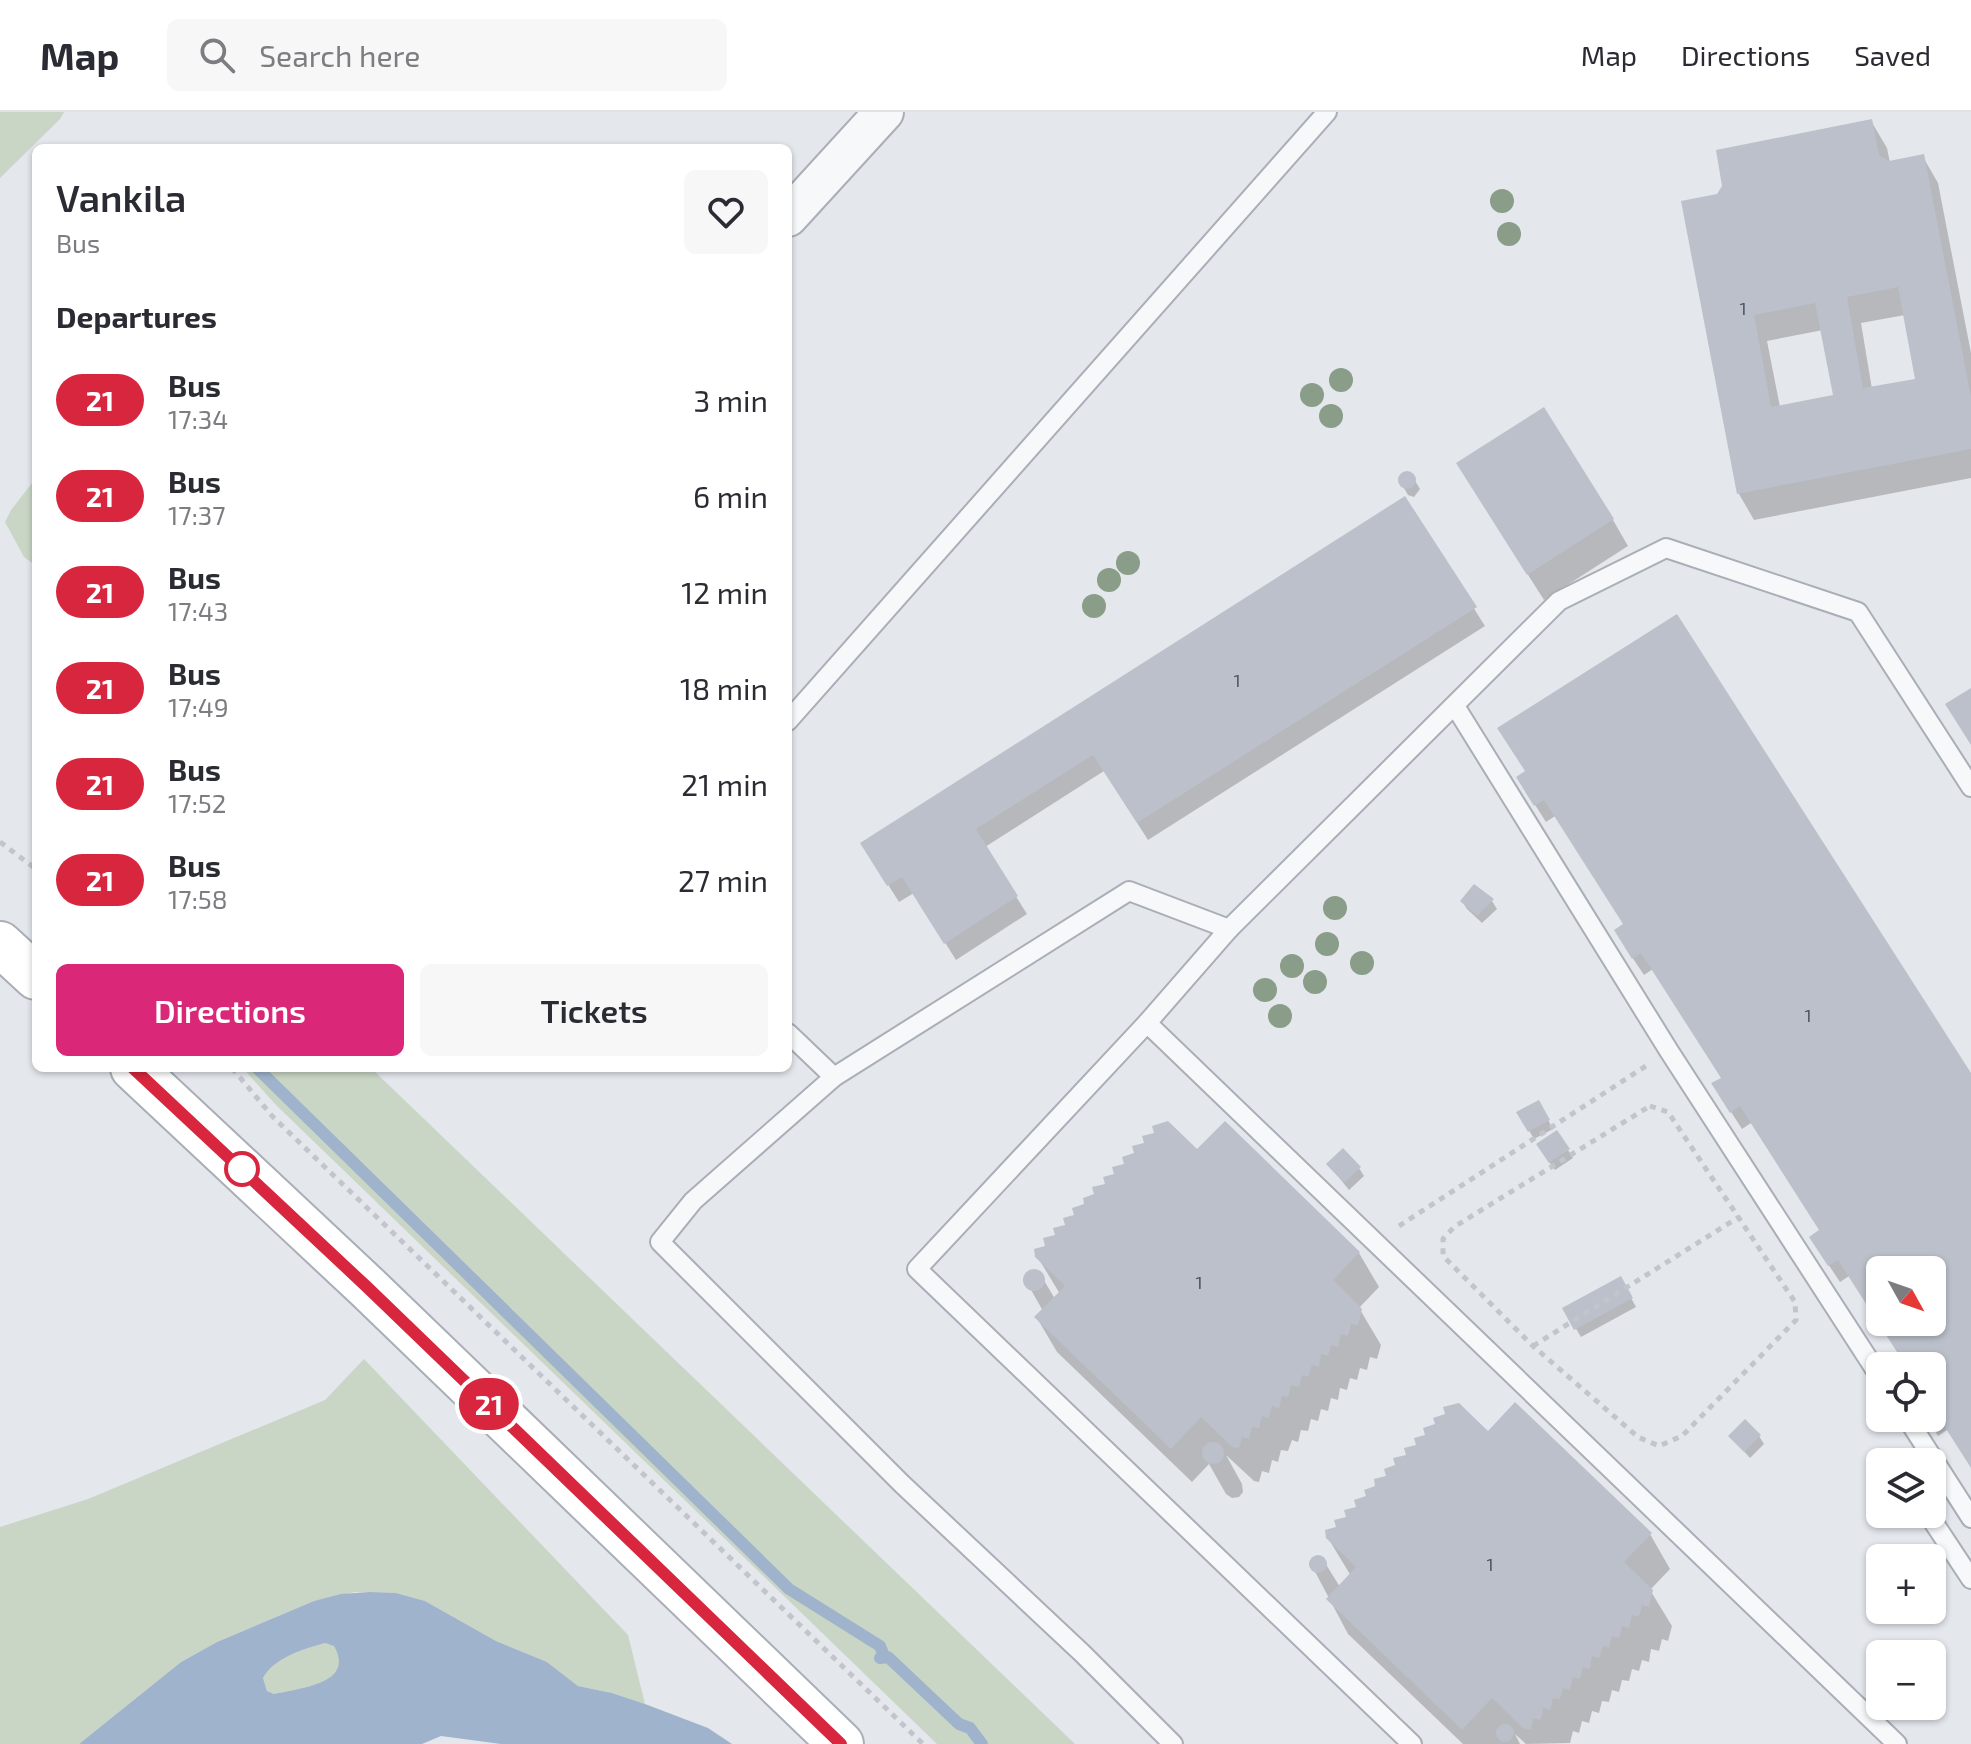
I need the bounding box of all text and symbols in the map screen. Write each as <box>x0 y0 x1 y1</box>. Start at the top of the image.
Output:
search box <box>167 19 727 91</box>
text: Map <box>40 32 119 78</box>
icon: search <box>195 33 239 77</box>
text: Search here <box>259 37 420 73</box>
text: Map <box>1581 38 1637 72</box>
text: Directions <box>1681 38 1810 72</box>
text: Saved <box>1854 38 1931 72</box>
button: heart <box>684 170 768 254</box>
text: Vankila <box>56 174 186 220</box>
text: Bus <box>56 227 100 258</box>
house number: 1 <box>1739 297 1747 319</box>
text: Departures <box>56 298 217 334</box>
text: Bus <box>168 367 221 403</box>
text: 3 min <box>693 382 768 418</box>
text: 21 <box>86 383 114 417</box>
text: 17:34 <box>168 403 228 434</box>
text: Bus <box>168 463 221 499</box>
text: 6 min <box>693 478 768 514</box>
text: 21 <box>86 479 114 513</box>
text: 17:37 <box>168 499 226 530</box>
text: Bus <box>168 559 221 595</box>
text: 12 min <box>681 574 768 610</box>
text: 21 <box>86 575 114 609</box>
text: 17:43 <box>168 595 228 626</box>
text: Bus <box>168 655 221 691</box>
house number: 1 <box>1233 669 1241 691</box>
text: 18 min <box>680 670 768 706</box>
text: 21 <box>86 671 114 705</box>
text: 17:49 <box>168 691 229 722</box>
text: Bus <box>168 751 221 787</box>
text: 21 min <box>681 766 768 802</box>
text: 21 <box>86 767 114 801</box>
text: 17:52 <box>168 787 226 818</box>
text: Bus <box>168 847 221 883</box>
text: 27 min <box>678 862 768 898</box>
text: 21 <box>86 863 114 897</box>
text: 17:58 <box>168 883 228 914</box>
button: Directions <box>56 964 404 1056</box>
button: Tickets <box>420 964 768 1056</box>
house number: 1 <box>1804 1004 1812 1026</box>
unlabelled marker <box>225 1152 259 1186</box>
north arrow <box>1866 1256 1946 1336</box>
map controls <box>1866 1256 1946 1720</box>
house number: 1 <box>1195 1271 1203 1293</box>
button: locate <box>1866 1352 1946 1432</box>
line badge: 21 <box>453 1378 525 1430</box>
text: 21 <box>475 1387 503 1421</box>
button: layers <box>1866 1448 1946 1528</box>
button: + <box>1866 1544 1946 1624</box>
house number: 1 <box>1486 1553 1494 1575</box>
button: − <box>1866 1640 1946 1720</box>

